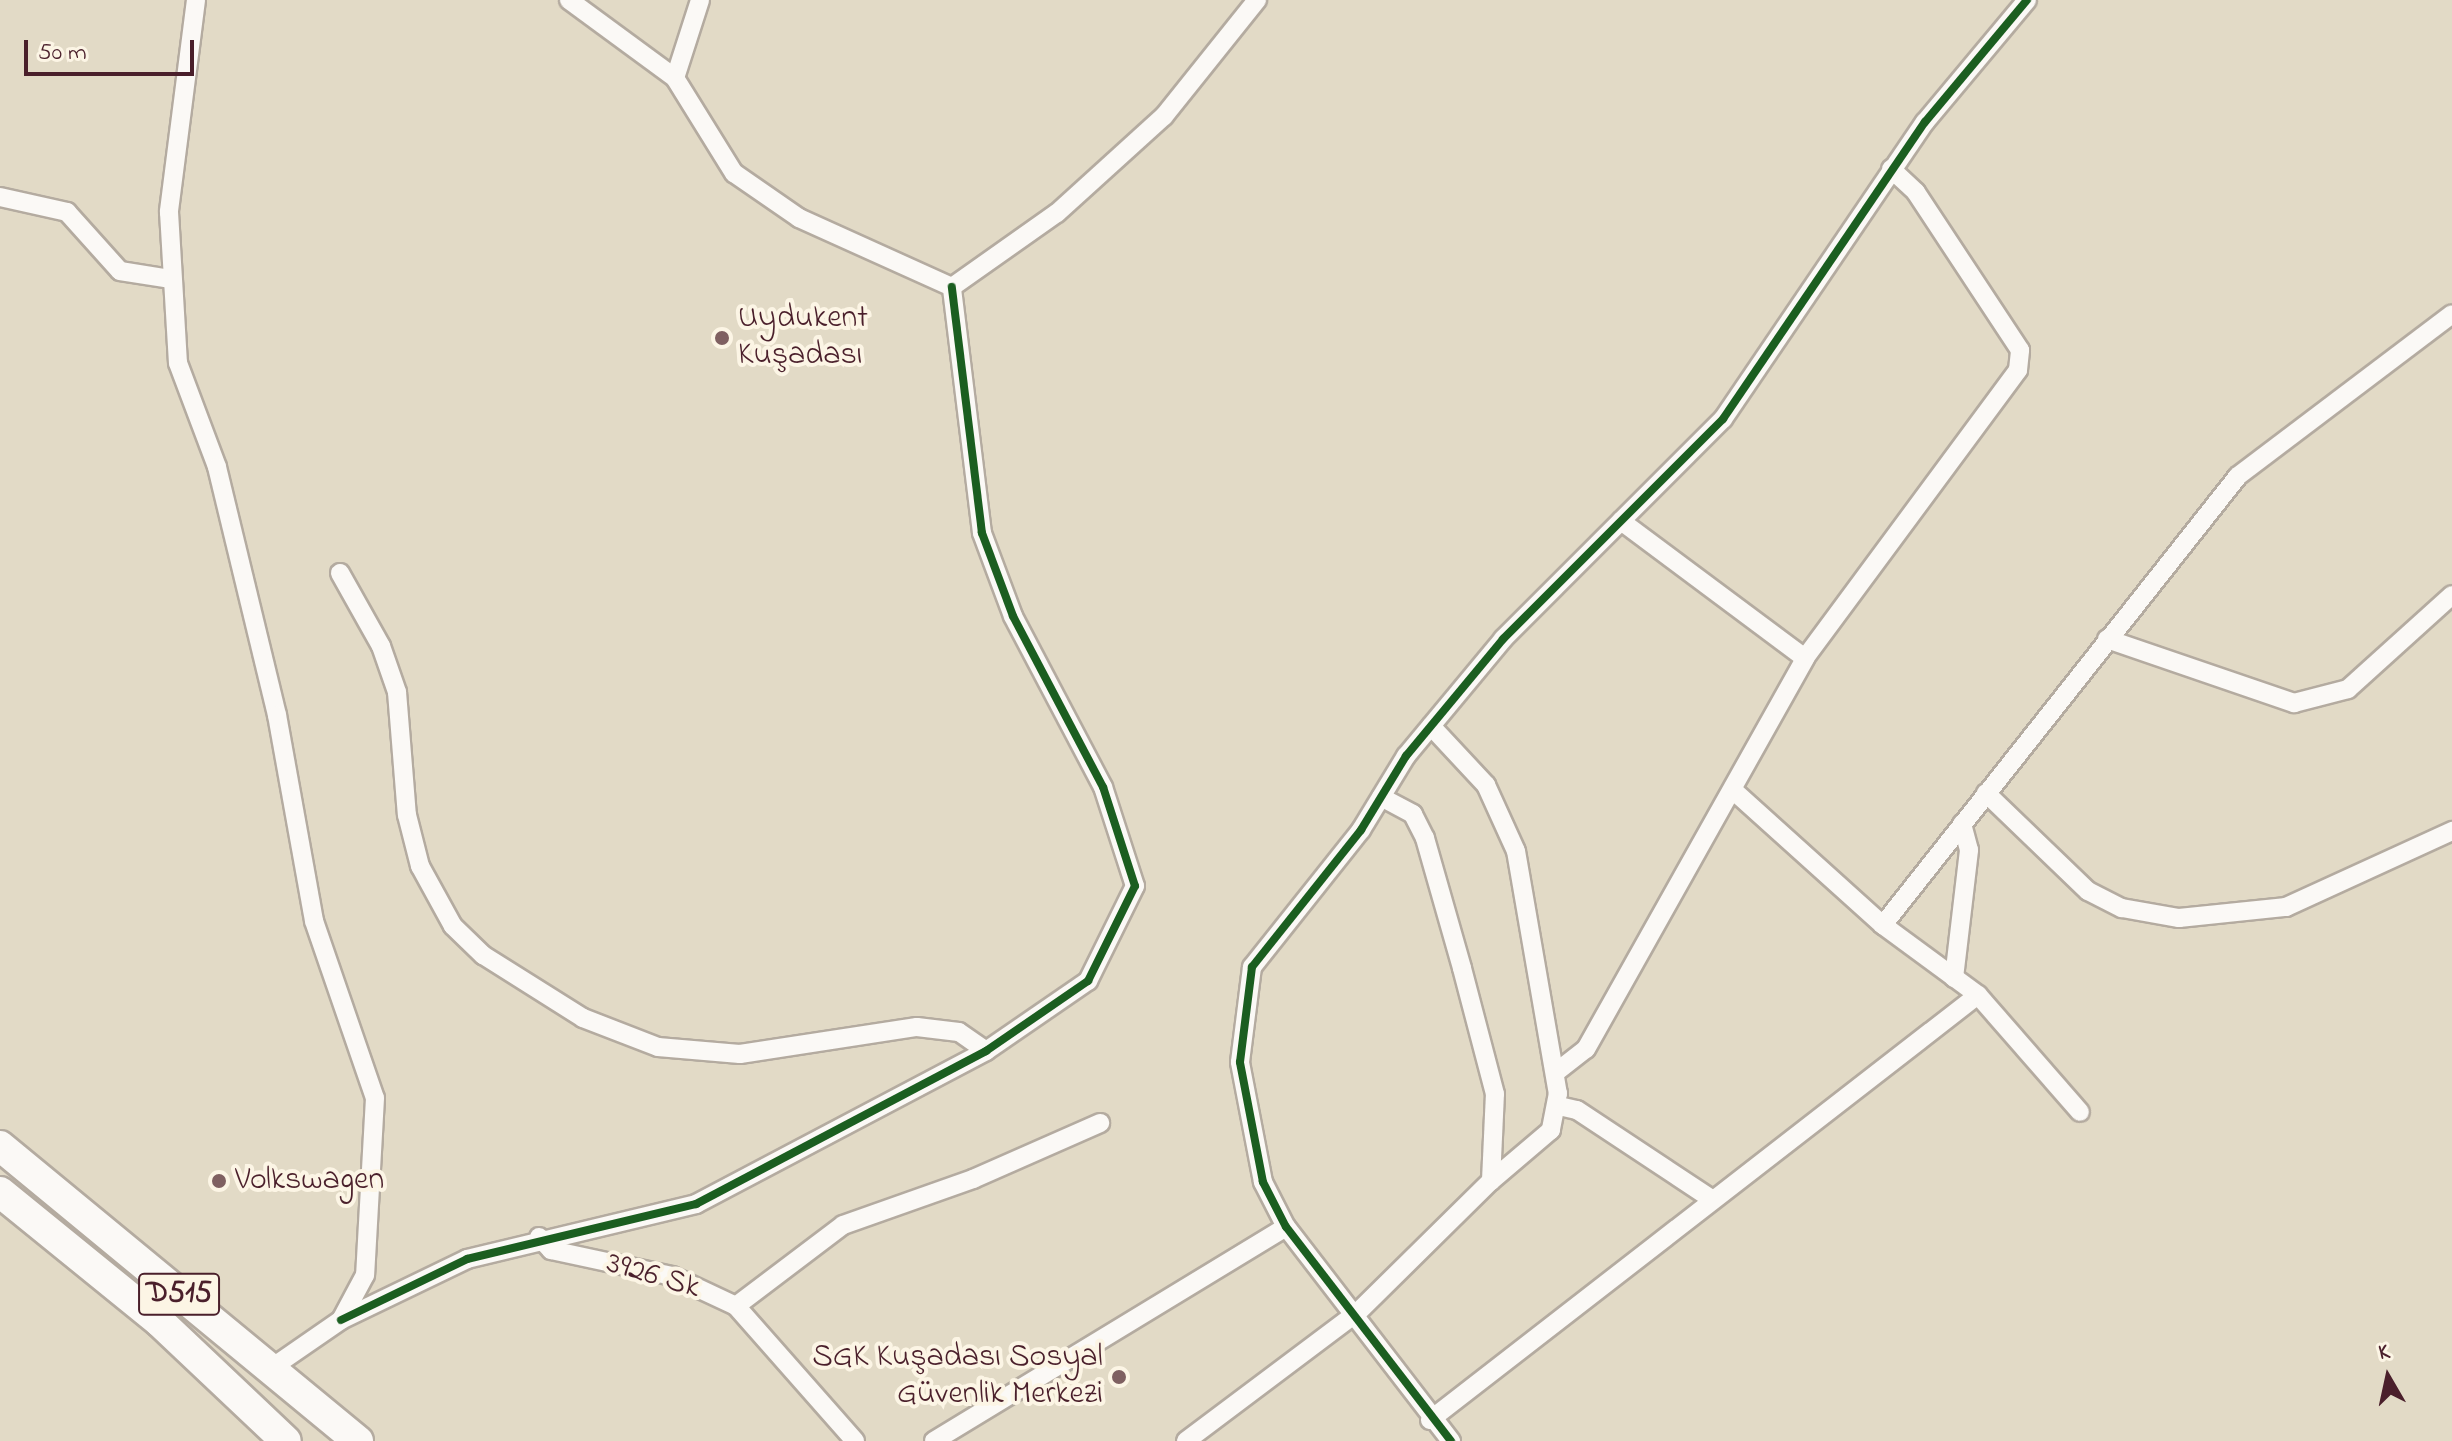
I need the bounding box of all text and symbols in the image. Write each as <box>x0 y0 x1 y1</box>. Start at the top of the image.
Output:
scale bar <box>28 24 198 74</box>
text: 50 m <box>38 36 87 71</box>
place label: Uydukent Kuşadası <box>738 301 868 376</box>
marker: Uydukent Kuşadası <box>713 329 731 347</box>
place label: Volkswagen <box>235 1162 384 1200</box>
marker: Volkswagen <box>210 1172 228 1190</box>
street label: 3926 Sk <box>602 1245 704 1309</box>
road number: D515 <box>137 1268 221 1320</box>
north arrow <box>2348 1337 2428 1417</box>
text: K <box>2376 1337 2392 1370</box>
place label: SGK Kuşadası Sosyal Güvenlik Merkezi <box>812 1340 1103 1415</box>
marker: SGK Kuşadası Sosyal Güvenlik Merkezi <box>1110 1368 1128 1386</box>

